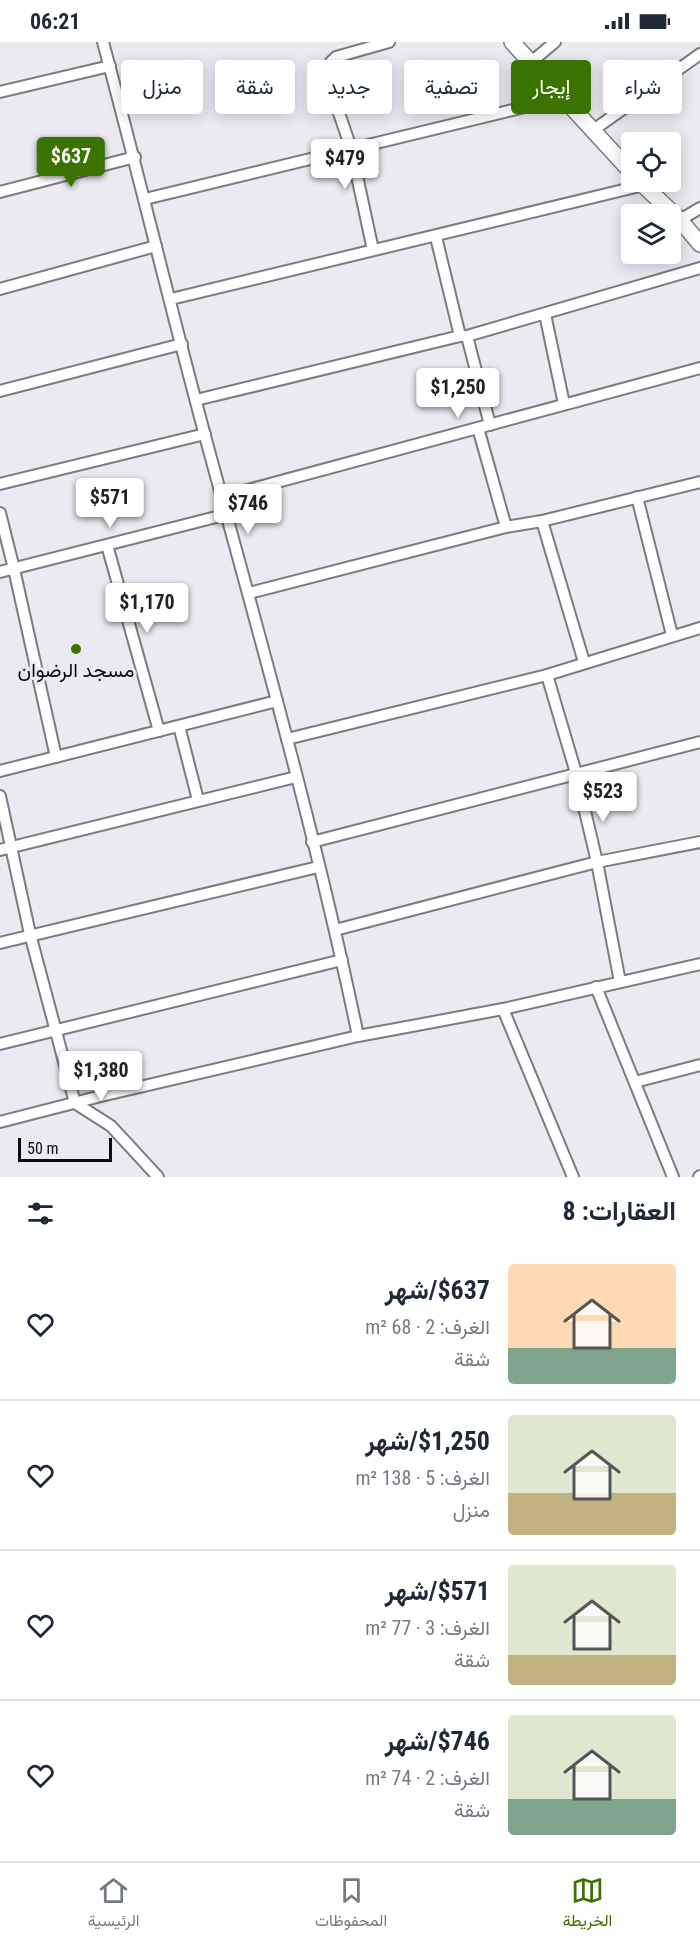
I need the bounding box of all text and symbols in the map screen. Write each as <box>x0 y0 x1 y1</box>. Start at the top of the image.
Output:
text: 06:21 <box>30 9 81 34</box>
chip: منزل <box>121 60 203 114</box>
chip: شقة <box>215 60 295 114</box>
chip: جديد <box>307 60 392 114</box>
chip: تصفية <box>404 60 499 114</box>
chip: إيجار <box>511 60 591 114</box>
chip: شراء <box>603 60 682 114</box>
map controls <box>621 132 681 264</box>
button: locate <box>621 132 681 192</box>
pin: $637 <box>35 137 107 188</box>
pin: $479 <box>309 139 381 190</box>
text: $637 <box>51 144 91 168</box>
text: $479 <box>325 146 365 170</box>
button: layers <box>621 204 681 264</box>
pin: $1,250 <box>409 368 507 419</box>
text: $1,250 <box>430 375 486 399</box>
pin: $571 <box>74 478 146 529</box>
pin: $746 <box>212 484 284 535</box>
text: $571 <box>90 485 130 509</box>
text: $746 <box>228 491 268 515</box>
pin: $1,170 <box>98 583 196 634</box>
text: $1,170 <box>119 590 175 614</box>
marker: مسجد الرضوان <box>69 642 83 656</box>
place label: مسجد الرضوان <box>18 658 134 683</box>
pin: $523 <box>567 772 639 823</box>
text: $523 <box>583 779 623 803</box>
pin: $1,380 <box>52 1051 150 1102</box>
text: $1,380 <box>73 1058 129 1082</box>
scale bar <box>18 1135 112 1162</box>
text: 50 m <box>27 1139 59 1158</box>
text: العقارات: 8 <box>563 1196 676 1226</box>
icon: filters <box>24 1197 57 1230</box>
text: $637/شهر <box>385 1275 490 1305</box>
icon: home <box>556 1288 628 1360</box>
icon: heart <box>24 1308 57 1341</box>
text: الغرف: 2 · 68 m² <box>365 1315 490 1339</box>
text: شقة <box>454 1347 490 1371</box>
text: $1,250/شهر <box>365 1426 490 1456</box>
icon: home <box>556 1439 628 1511</box>
icon: heart <box>24 1459 57 1492</box>
text: الغرف: 5 · 138 m² <box>355 1466 490 1490</box>
text: منزل <box>453 1498 490 1522</box>
text: $571/شهر <box>385 1576 490 1606</box>
icon: home <box>556 1589 628 1661</box>
icon: heart <box>24 1609 57 1642</box>
text: الغرف: 3 · 77 m² <box>365 1616 490 1640</box>
text: شقة <box>454 1648 490 1672</box>
text: $746/شهر <box>385 1726 490 1756</box>
icon: home <box>556 1739 628 1811</box>
icon: heart <box>24 1759 57 1792</box>
text: الغرف: 2 · 74 m² <box>365 1766 490 1790</box>
text: شقة <box>454 1798 490 1822</box>
tab: الرئيسية <box>88 1874 140 1935</box>
tab: المحفوظات <box>315 1874 387 1935</box>
tab: الخريطة <box>563 1874 612 1935</box>

